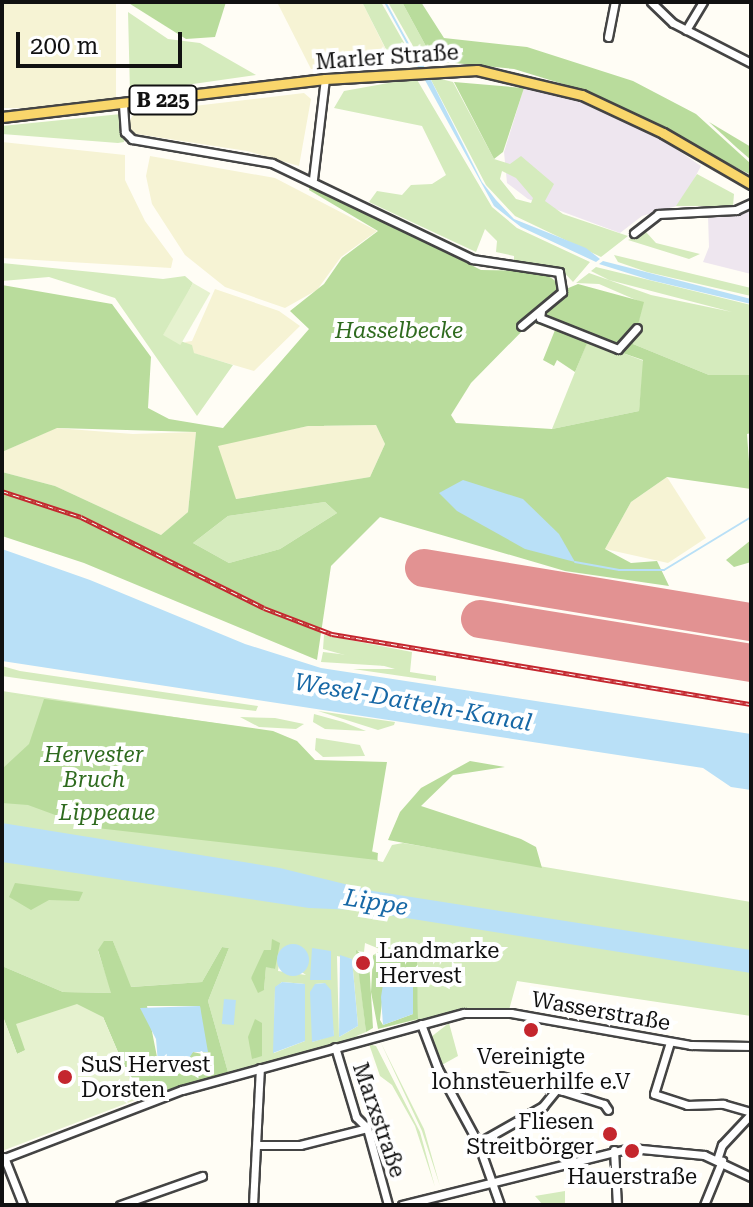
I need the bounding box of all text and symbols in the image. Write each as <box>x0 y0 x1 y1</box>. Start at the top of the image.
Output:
scale bar <box>20 16 186 66</box>
text: 200 m <box>30 32 98 60</box>
street label: Marler Straße <box>314 39 460 75</box>
road number: B 225 <box>127 84 199 116</box>
park label: Hasselbecke <box>335 318 463 344</box>
water label: Wesel-Datteln-Kanal <box>292 668 534 738</box>
park label: Hervester Bruch <box>44 741 144 792</box>
park label: Lippeaue <box>59 800 155 826</box>
water label: Lippe <box>342 884 410 922</box>
place label: Landmarke Hervest <box>379 937 499 988</box>
marker: Landmarke Hervest <box>354 954 372 972</box>
street label: Wasserstraße <box>530 986 672 1036</box>
marker: Vereinigte lohnsteuerhilfe e.V <box>522 1021 540 1039</box>
place label: Vereinigte lohnsteuerhilfe e.V <box>432 1043 630 1094</box>
place label: SuS Hervest Dorsten <box>81 1051 210 1102</box>
street label: Marxstraße <box>347 1059 411 1181</box>
marker: SuS Hervest Dorsten <box>56 1068 74 1086</box>
place label: Fliesen Streitbörger <box>467 1108 594 1160</box>
marker: Fliesen Streitbörger <box>601 1125 619 1143</box>
marker: Hauerstraße <box>623 1142 641 1160</box>
place label: Hauerstraße <box>567 1164 697 1190</box>

